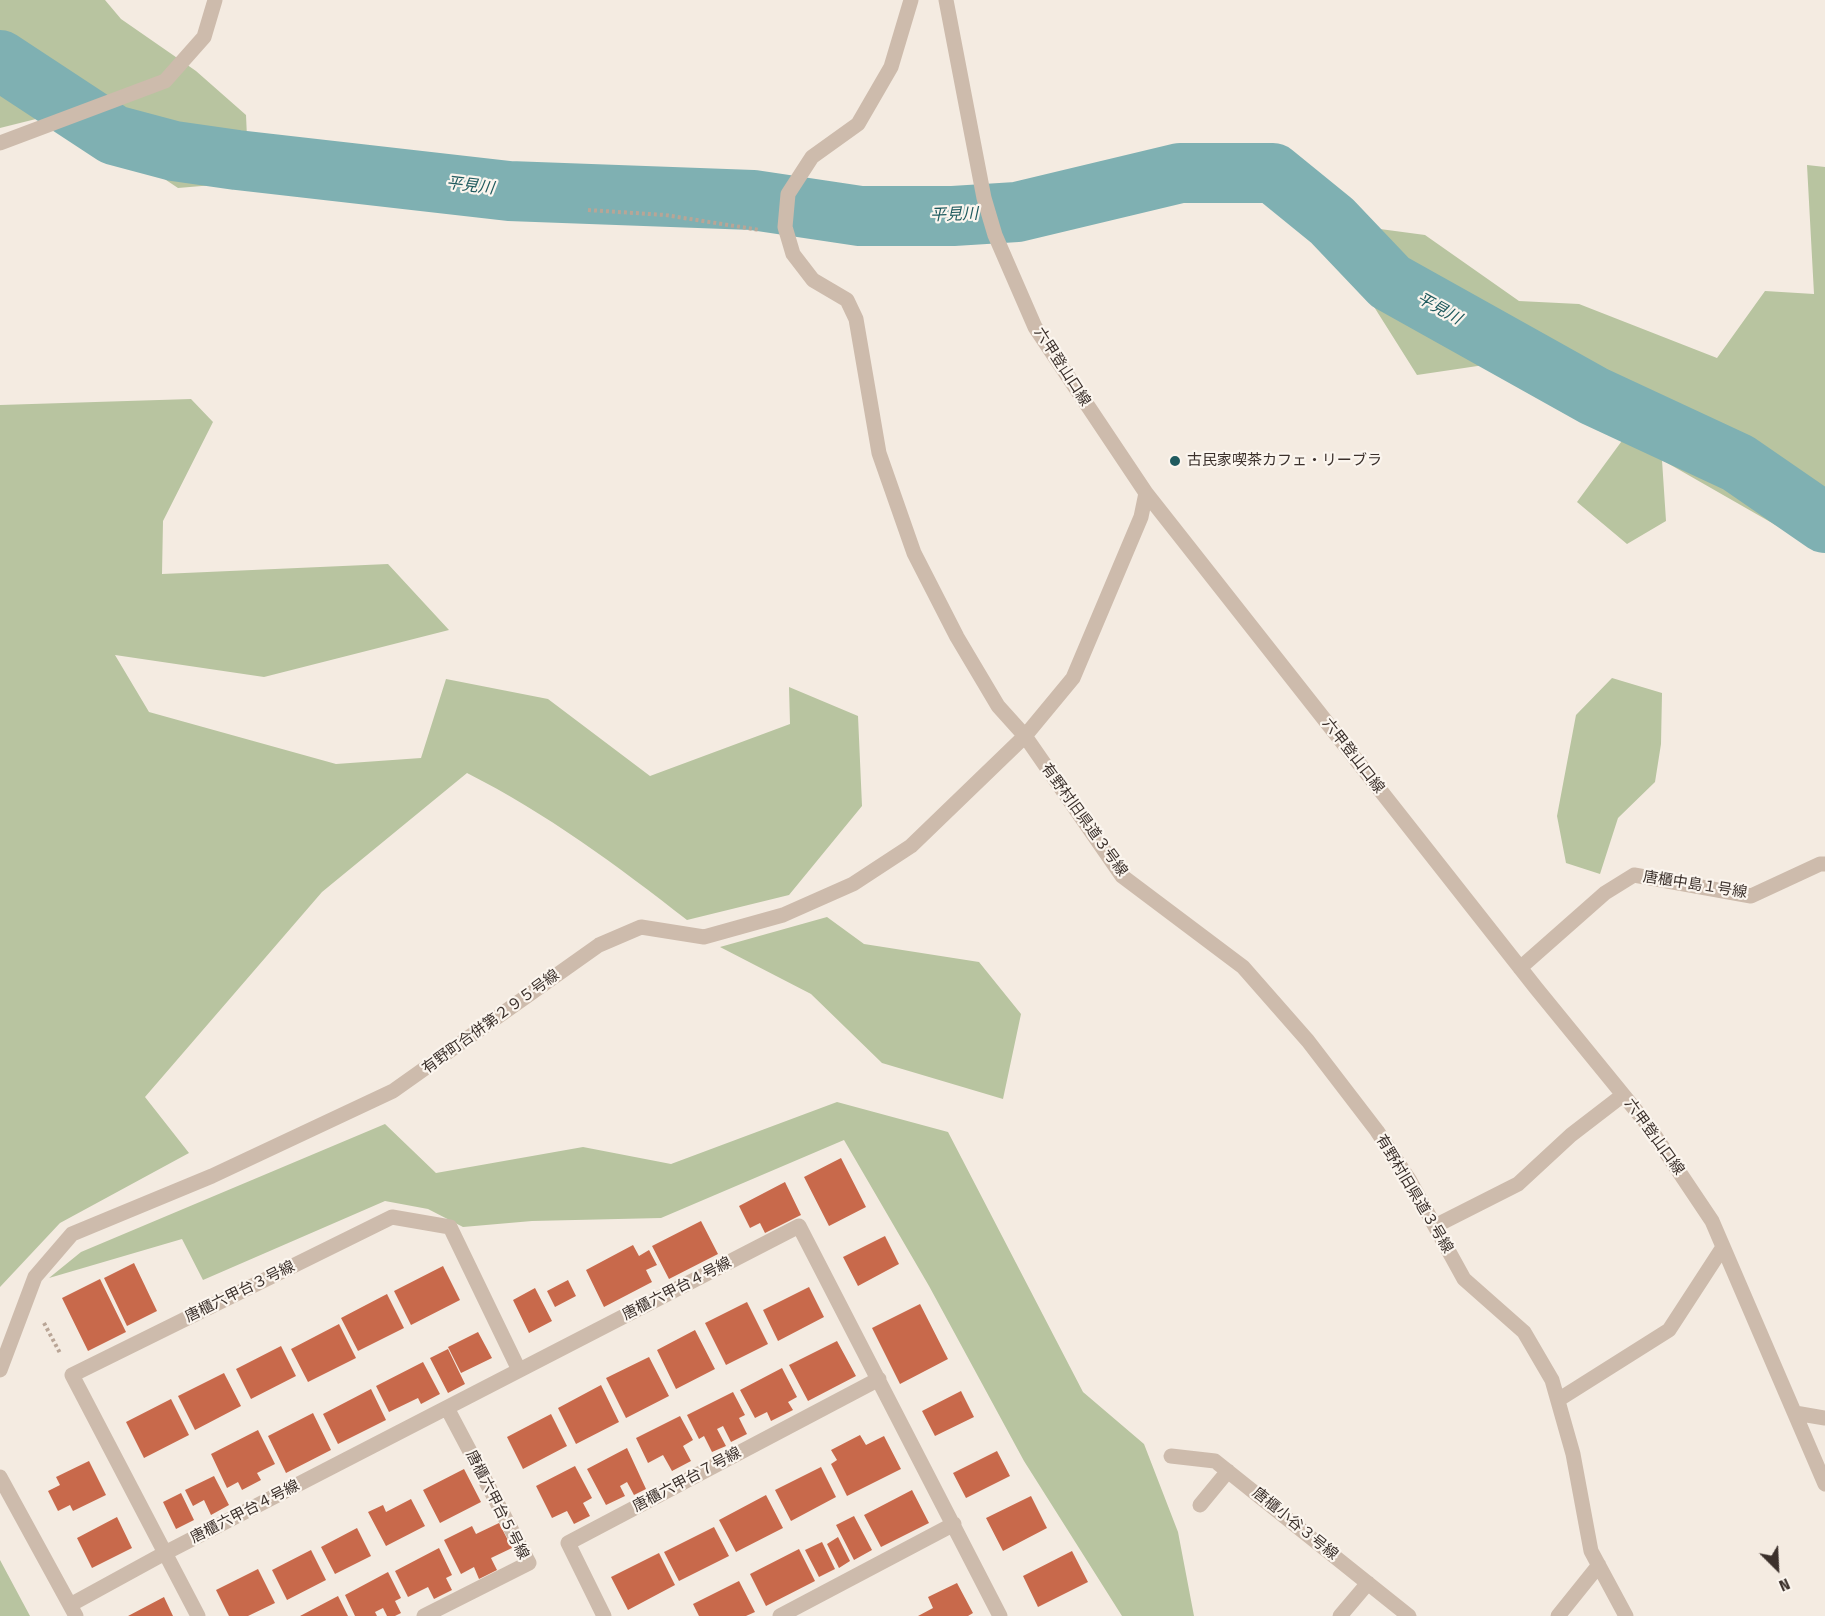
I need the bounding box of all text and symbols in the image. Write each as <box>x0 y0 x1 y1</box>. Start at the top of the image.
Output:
water label: 平見川 <box>445 174 495 198</box>
water label: 平見川 <box>930 205 978 225</box>
water label: 平見川 <box>1413 289 1465 329</box>
street label: 六甲登山口線 <box>1030 324 1094 410</box>
place label: 古民家喫茶カフェ・リーブラ <box>1187 452 1382 470</box>
marker: 古民家喫茶カフェ・リーブラ <box>1168 454 1182 468</box>
street label: 六甲登山口線 <box>1318 715 1388 797</box>
street label: 有野村旧県道３号線 <box>1037 760 1131 880</box>
street label: 唐櫃中島１号線 <box>1642 868 1748 902</box>
street label: 有野町合併第２９５号線 <box>419 966 563 1078</box>
street label: 六甲登山口線 <box>1620 1095 1688 1179</box>
street label: 有野村旧県道３号線 <box>1372 1132 1456 1256</box>
street label: 唐櫃六甲台４号線 <box>619 1254 735 1324</box>
street label: 唐櫃六甲台３号線 <box>182 1258 298 1326</box>
street label: 唐櫃六甲台７号線 <box>630 1444 744 1516</box>
street label: 唐櫃六甲台５号線 <box>462 1447 532 1563</box>
street label: 唐櫃六甲台４号線 <box>187 1477 303 1547</box>
street label: 唐櫃小谷３号線 <box>1249 1484 1341 1564</box>
north arrow <box>1747 1538 1807 1598</box>
text: N <box>1776 1574 1793 1596</box>

